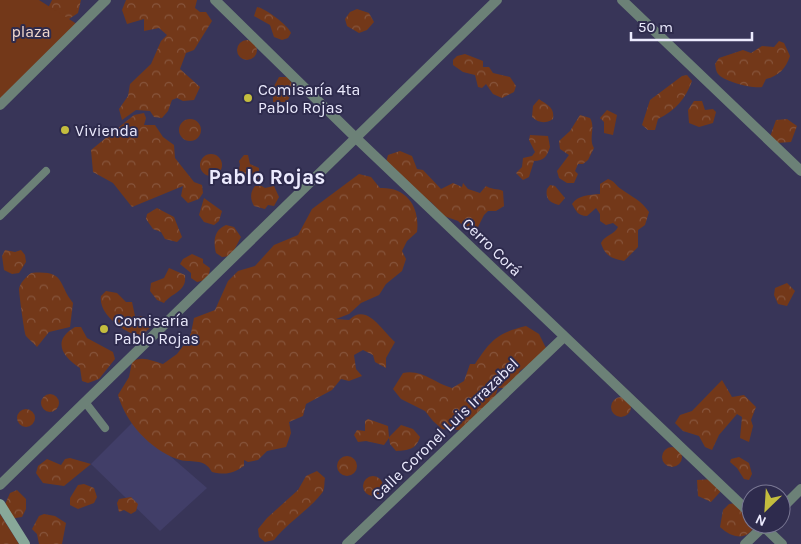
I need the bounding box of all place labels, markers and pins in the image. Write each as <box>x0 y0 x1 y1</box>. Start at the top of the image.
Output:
place label: Comisaría 4ta Pablo Rojas <box>258 80 360 117</box>
marker: Comisaría 4ta Pablo Rojas <box>242 92 254 104</box>
place label: Vivienda <box>75 121 138 140</box>
marker: Vivienda <box>59 124 71 136</box>
place label: Comisaría Pablo Rojas <box>114 311 199 348</box>
marker: Comisaría Pablo Rojas <box>98 323 110 335</box>

